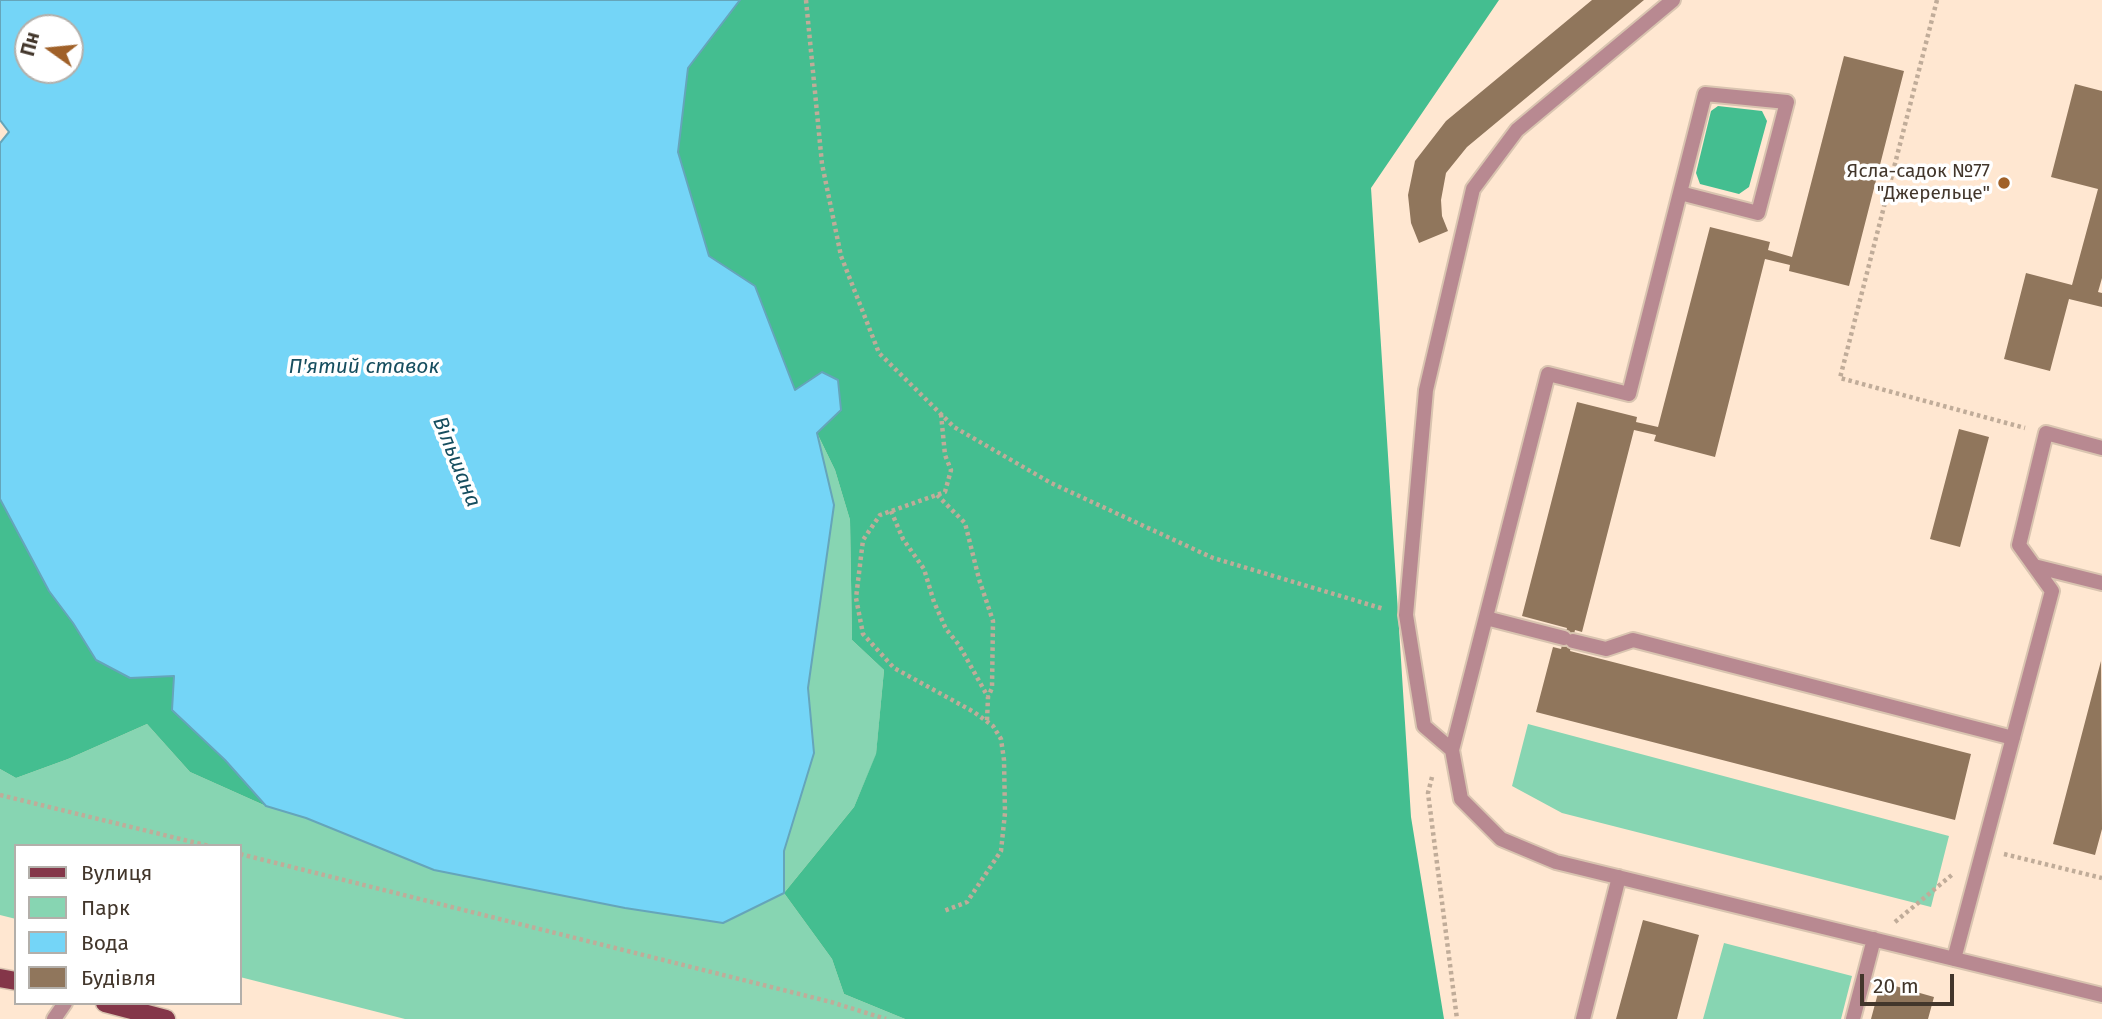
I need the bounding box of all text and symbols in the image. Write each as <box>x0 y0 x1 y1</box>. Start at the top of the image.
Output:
north arrow <box>14 14 84 84</box>
text: Пн <box>16 30 44 58</box>
place label: Ясла-садок №77 "Джерельце" <box>1847 161 1990 205</box>
marker: Ясла-садок №77 "Джерельце" <box>1996 175 2012 191</box>
water label: П'ятий ставок <box>288 354 440 380</box>
water label: Вільшана <box>426 413 486 511</box>
legend <box>14 844 242 1005</box>
text: Вулиця <box>81 860 152 886</box>
text: Парк <box>81 895 130 921</box>
text: Вода <box>81 930 129 956</box>
scale bar <box>1864 960 1958 1004</box>
text: Будівля <box>81 965 156 991</box>
text: 20 m <box>1873 973 1919 999</box>

